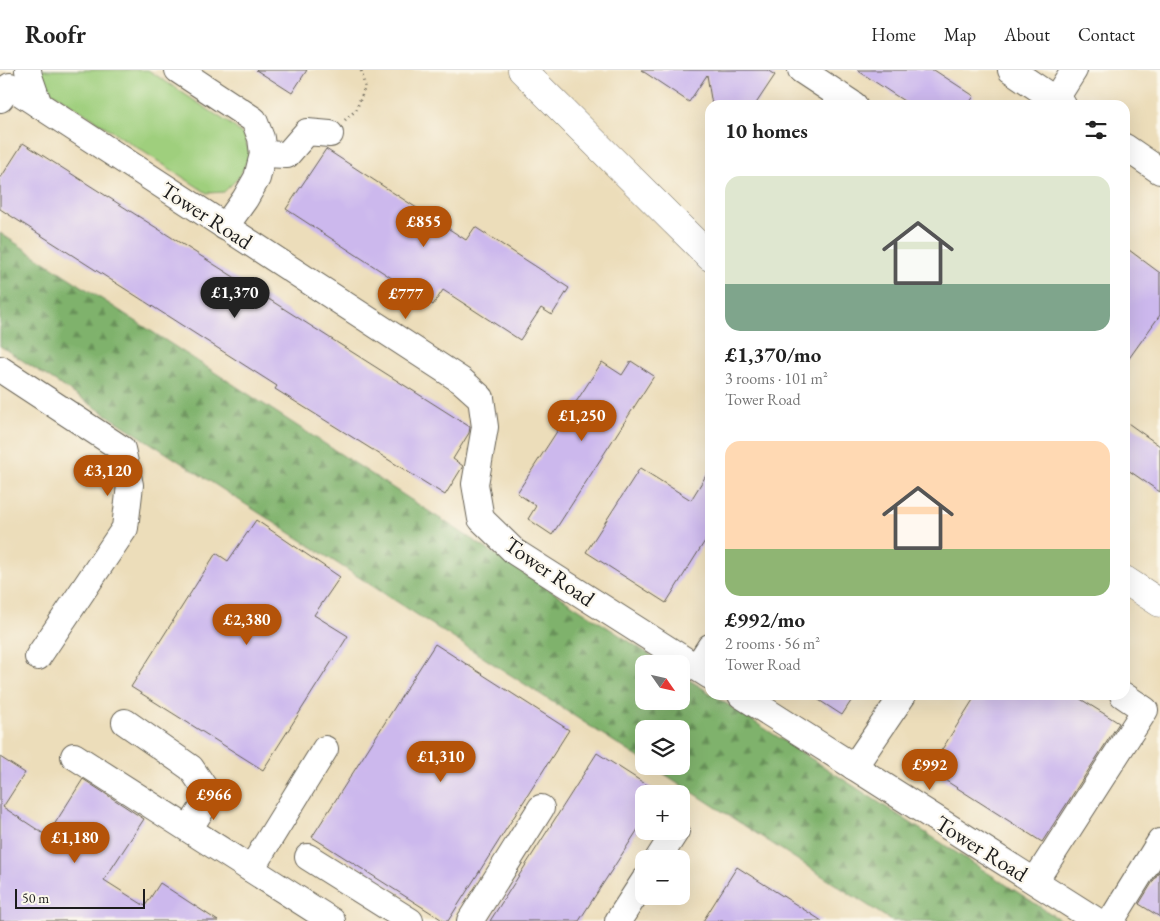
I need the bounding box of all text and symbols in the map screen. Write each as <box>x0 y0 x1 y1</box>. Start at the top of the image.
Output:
text: Roofr <box>25 19 86 50</box>
text: Home <box>871 23 916 46</box>
text: Map <box>944 23 976 46</box>
text: About <box>1004 23 1050 46</box>
text: Contact <box>1078 23 1135 46</box>
icon: filters <box>1082 116 1110 144</box>
text: 10 homes <box>725 117 808 144</box>
street label: Tower Road <box>155 175 259 256</box>
pin: £855 <box>394 206 454 248</box>
icon: home <box>873 208 963 298</box>
text: £855 <box>407 211 441 232</box>
pin: £1,370 <box>194 276 276 319</box>
pin: £777 <box>376 278 436 320</box>
text: £1,370 <box>212 282 258 303</box>
text: £777 <box>389 283 423 304</box>
text: £1,370/mo <box>725 341 821 368</box>
text: 3 rooms · 101 m² <box>725 368 828 389</box>
text: Tower Road <box>725 389 801 410</box>
pin: £1,250 <box>541 400 623 442</box>
text: £1,250 <box>559 405 605 426</box>
pin: £3,120 <box>67 454 149 497</box>
text: £3,120 <box>85 460 131 481</box>
icon: home <box>873 473 963 563</box>
street label: Tower Road <box>499 530 601 614</box>
pin: £2,380 <box>206 604 288 646</box>
text: £992/mo <box>725 606 805 633</box>
text: £2,380 <box>224 609 270 630</box>
text: 2 rooms · 56 m² <box>725 633 820 654</box>
text: Tower Road <box>725 654 801 675</box>
north arrow <box>635 655 690 710</box>
map controls <box>635 655 690 905</box>
button: layers <box>635 720 690 775</box>
pin: £1,310 <box>400 740 482 783</box>
text: £1,310 <box>418 746 464 767</box>
pin: £992 <box>900 748 960 791</box>
text: £992 <box>913 754 947 775</box>
pin: £966 <box>184 778 244 821</box>
text: £966 <box>197 784 231 805</box>
button: + <box>635 785 690 840</box>
street label: Tower Road <box>930 809 1034 889</box>
pin: £1,180 <box>34 822 116 864</box>
text: £1,180 <box>52 827 98 848</box>
button: − <box>635 850 690 905</box>
scale bar <box>15 886 145 909</box>
text: 50 m <box>22 889 49 907</box>

